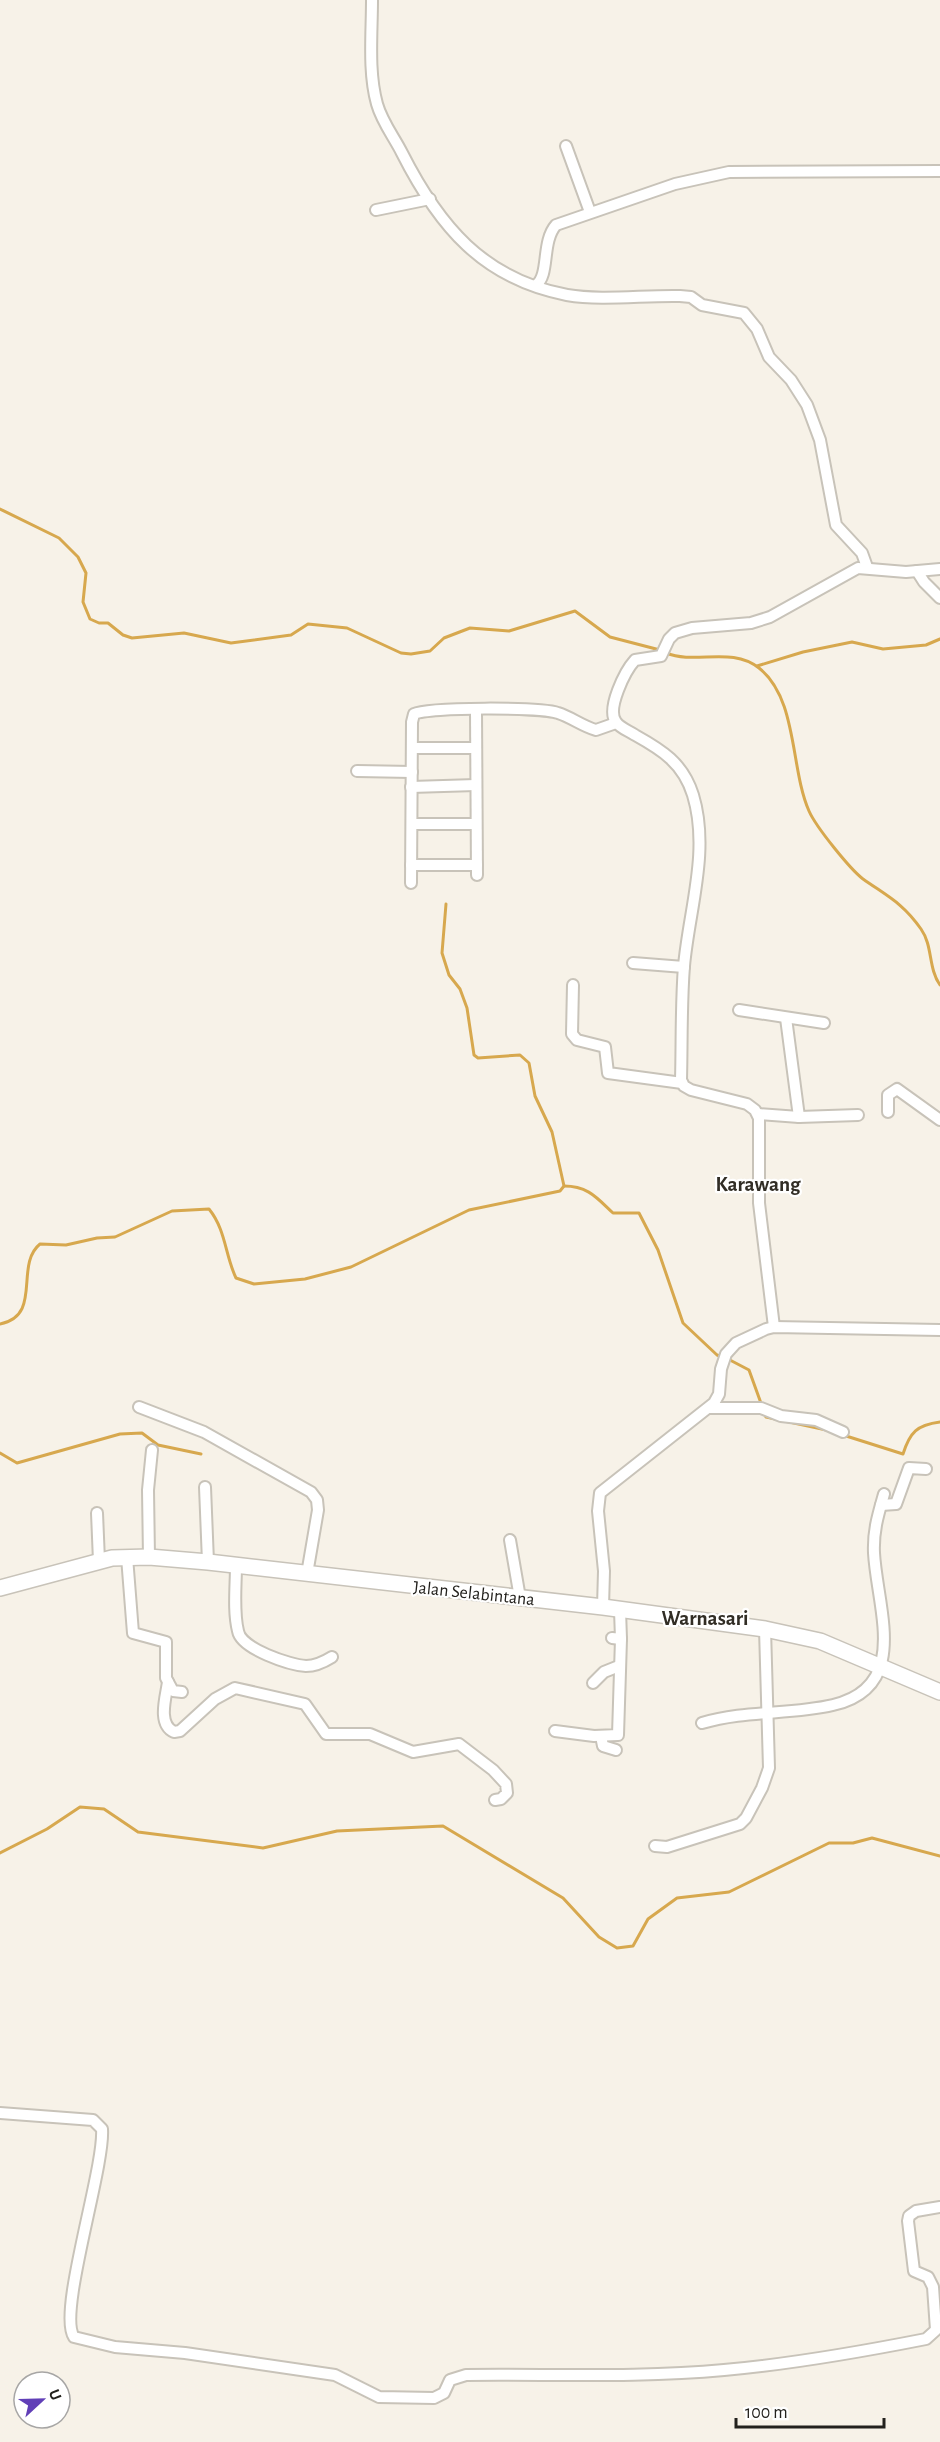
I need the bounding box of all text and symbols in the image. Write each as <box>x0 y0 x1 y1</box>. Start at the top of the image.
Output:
district label: Karawang <box>715 1174 801 1195</box>
street label: Jalan Selabintana <box>412 1579 535 1609</box>
district label: Warnasari <box>661 1608 749 1629</box>
north arrow <box>12 2370 72 2430</box>
text: U <box>46 2387 64 2402</box>
scale bar <box>736 2391 884 2429</box>
text: 100 m <box>745 2404 788 2422</box>

